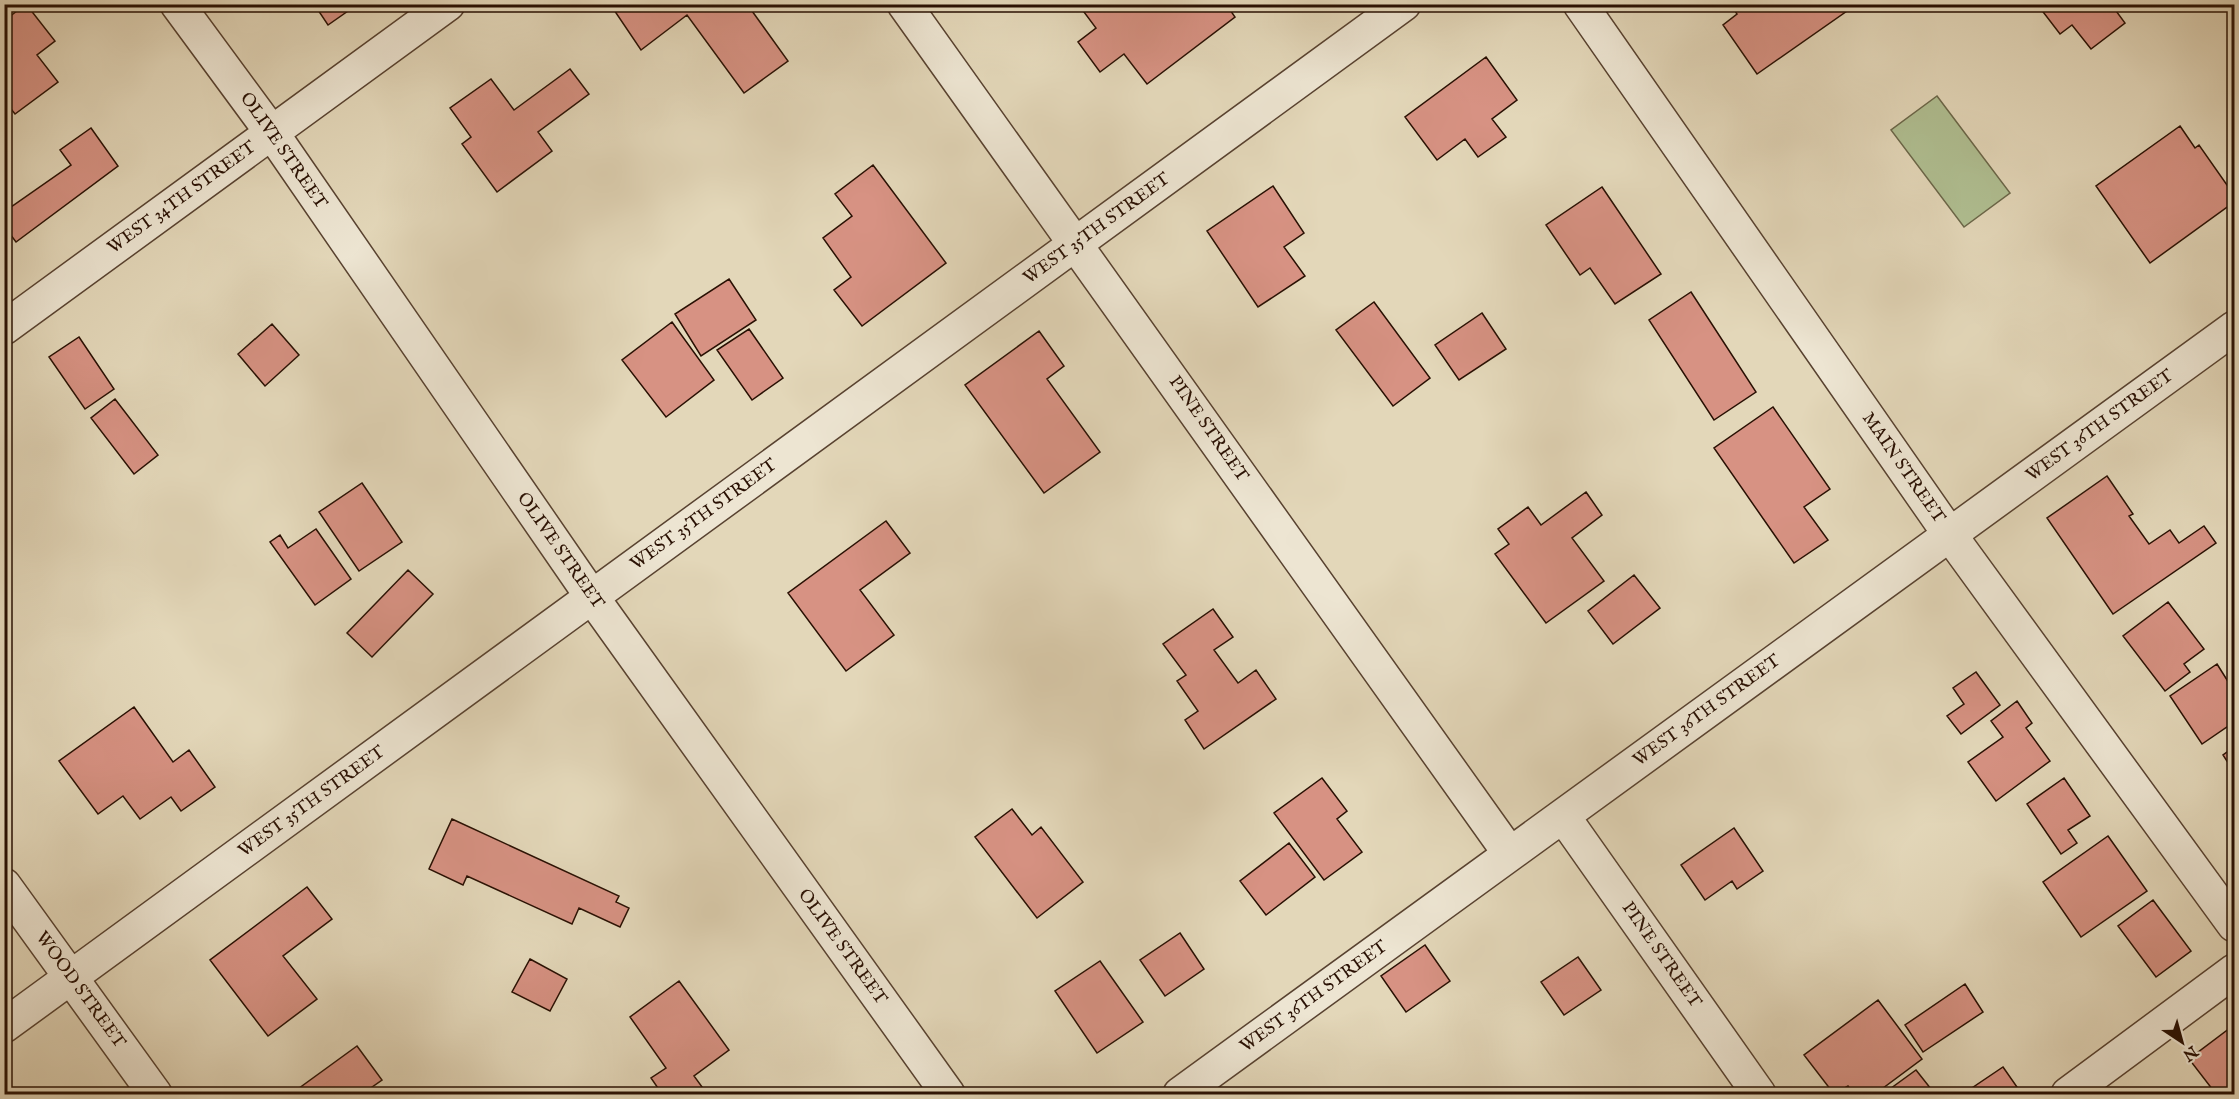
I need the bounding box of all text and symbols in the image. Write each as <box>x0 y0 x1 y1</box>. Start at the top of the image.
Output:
street label: OLIVE STREET <box>234 88 332 214</box>
street label: WEST 34TH STREET <box>103 136 261 260</box>
street label: WEST 35TH STREET <box>1019 168 1175 290</box>
street label: WEST 36TH STREET <box>2022 365 2178 487</box>
street label: PINE STREET <box>1163 372 1253 486</box>
street label: MAIN STREET <box>1856 408 1950 528</box>
street label: WEST 35TH STREET <box>626 454 782 576</box>
street label: OLIVE STREET <box>511 488 609 614</box>
street label: WEST 36TH STREET <box>1629 650 1785 772</box>
street label: WEST 35TH STREET <box>234 741 390 863</box>
street label: OLIVE STREET <box>792 885 892 1009</box>
street label: PINE STREET <box>1616 898 1706 1012</box>
street label: WOOD STREET <box>30 927 130 1053</box>
street label: WEST 36TH STREET <box>1236 936 1392 1058</box>
north arrow <box>2152 1012 2212 1072</box>
text: N <box>2178 1040 2202 1065</box>

